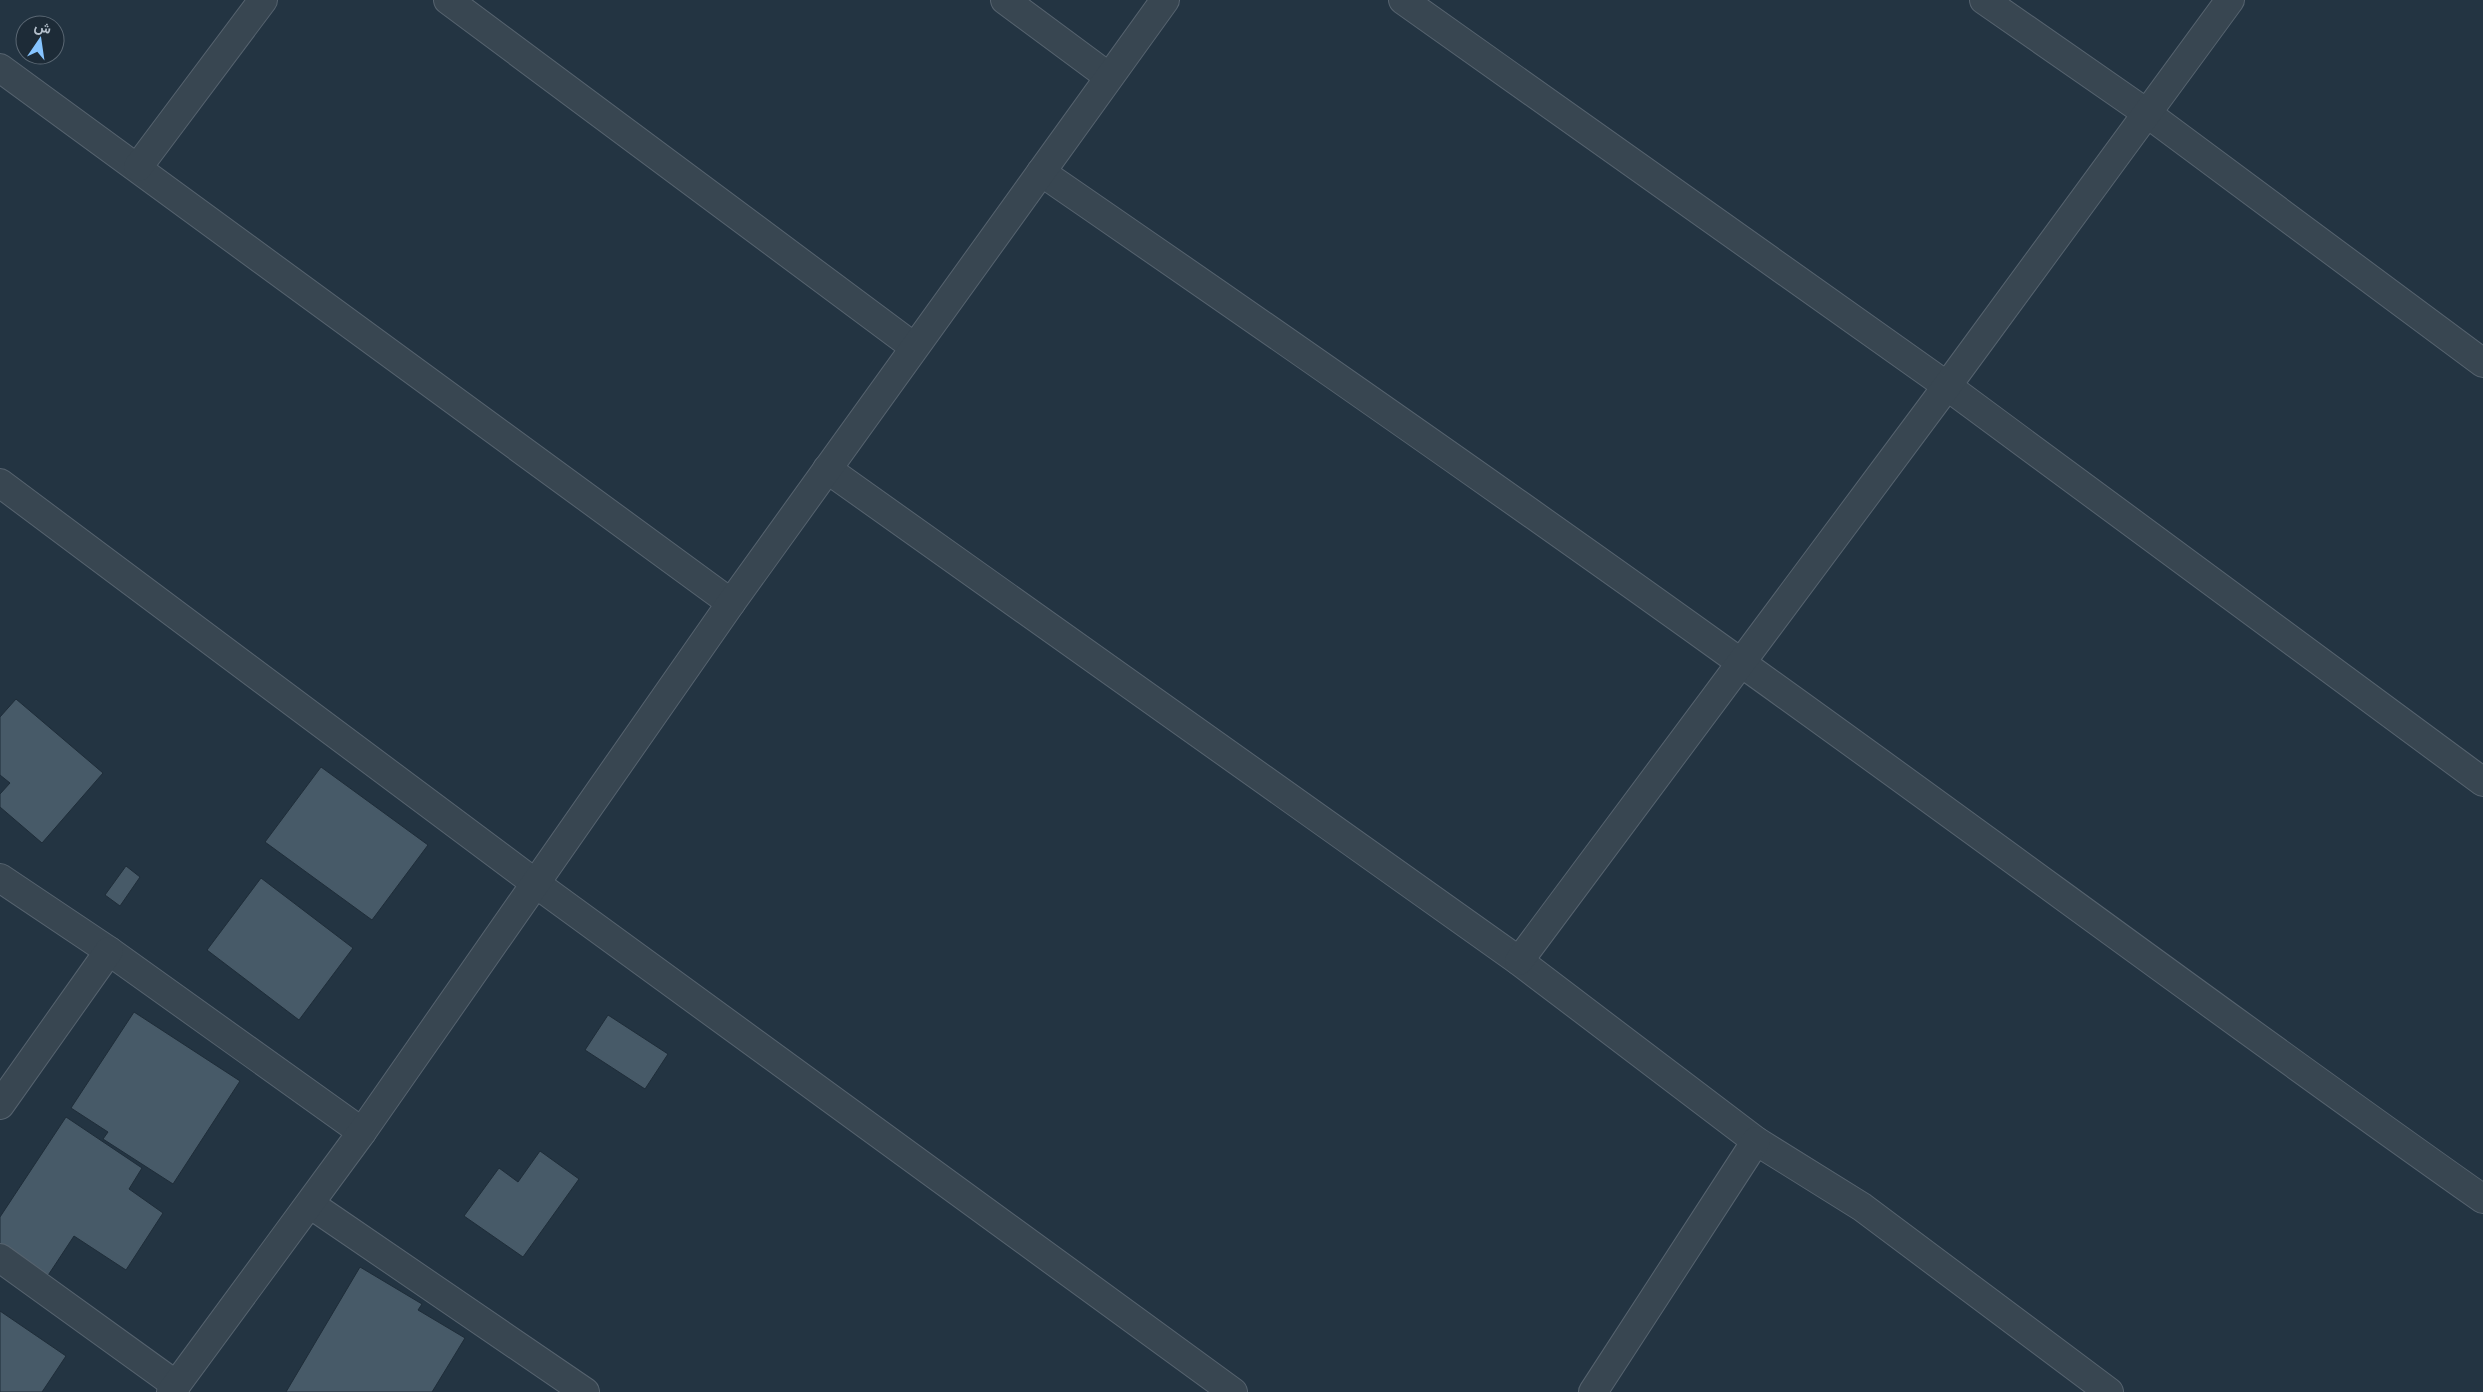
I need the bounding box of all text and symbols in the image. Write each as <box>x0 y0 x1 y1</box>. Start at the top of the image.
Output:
north arrow <box>15 15 65 65</box>
text: ش <box>33 17 53 38</box>

